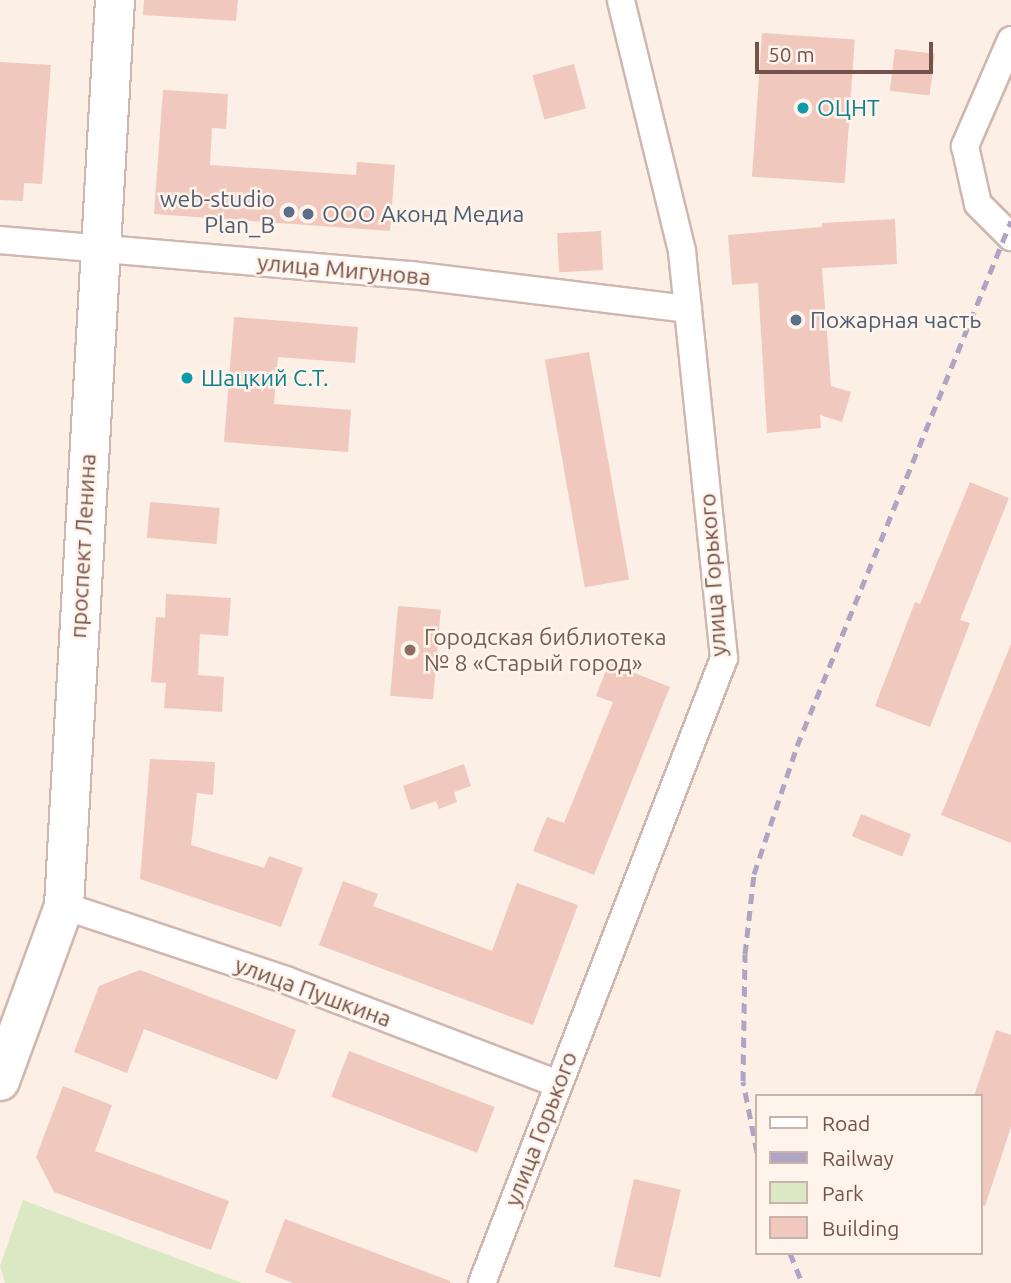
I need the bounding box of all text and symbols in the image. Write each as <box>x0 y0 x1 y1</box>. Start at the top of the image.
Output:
scale bar <box>759 28 937 72</box>
text: 50 m <box>768 42 815 66</box>
place label: ОЦНТ <box>817 94 880 122</box>
marker: ОЦНТ <box>795 100 811 116</box>
place label: web-studio Plan_B <box>160 185 275 239</box>
place label: ООО Аконд Медиа <box>322 200 524 228</box>
marker: web-studio Plan_B <box>281 204 297 220</box>
marker: ООО Аконд Медиа <box>300 206 316 222</box>
street label: улица Мигунова <box>256 249 432 291</box>
place label: Пожарная часть <box>810 306 981 334</box>
marker: Пожарная часть <box>788 312 804 328</box>
place label: Шацкий С.Т. <box>201 364 329 392</box>
marker: Шацкий С.Т. <box>179 370 195 386</box>
street label: проспект Ленина <box>64 453 102 639</box>
street label: улица Горького <box>694 492 732 658</box>
place label: Городская библиотека № 8 «Старый город» <box>424 623 667 677</box>
marker: Городская библиотека № 8 «Старый город» <box>402 642 418 658</box>
street label: улица Пушкина <box>231 951 395 1033</box>
street label: улица Горького <box>499 1048 583 1210</box>
legend <box>755 1094 983 1255</box>
text: Road <box>822 1111 870 1135</box>
text: Railway <box>822 1146 894 1170</box>
text: Park <box>822 1181 864 1205</box>
text: Building <box>822 1216 899 1240</box>

